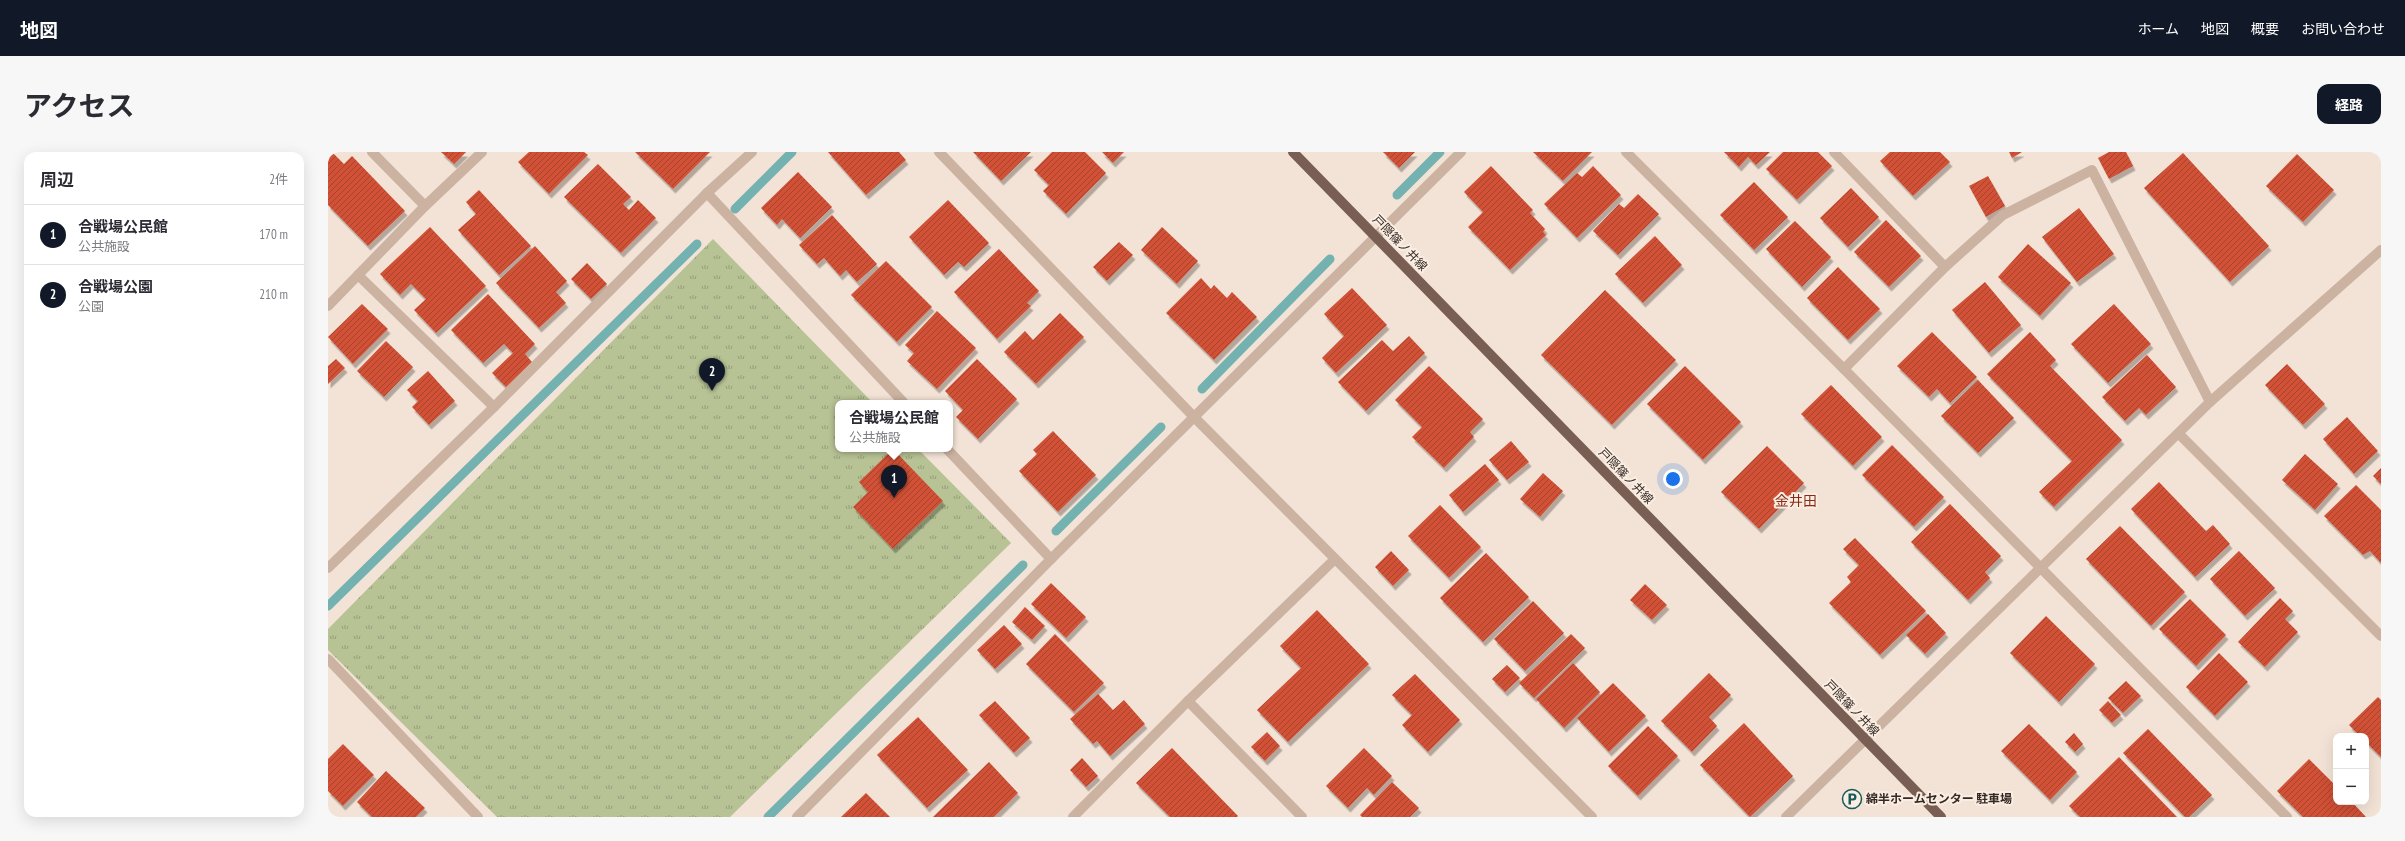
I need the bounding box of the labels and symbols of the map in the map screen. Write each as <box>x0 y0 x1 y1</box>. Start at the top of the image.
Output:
street label: 戸隠篠ノ井線 <box>1370 212 1431 274</box>
pin: 2 <box>699 358 725 391</box>
street label: 戸隠篠ノ井線 <box>1596 445 1657 507</box>
pin: 1 <box>881 465 907 498</box>
your location <box>1663 469 1683 489</box>
district label: 金井田 <box>1775 492 1817 510</box>
street label: 戸隠篠ノ井線 <box>1822 677 1883 739</box>
parking icon: 綿半ホームセンター 駐車場 <box>1841 788 1863 810</box>
place label: 綿半ホームセンター 駐車場 <box>1866 791 2012 806</box>

